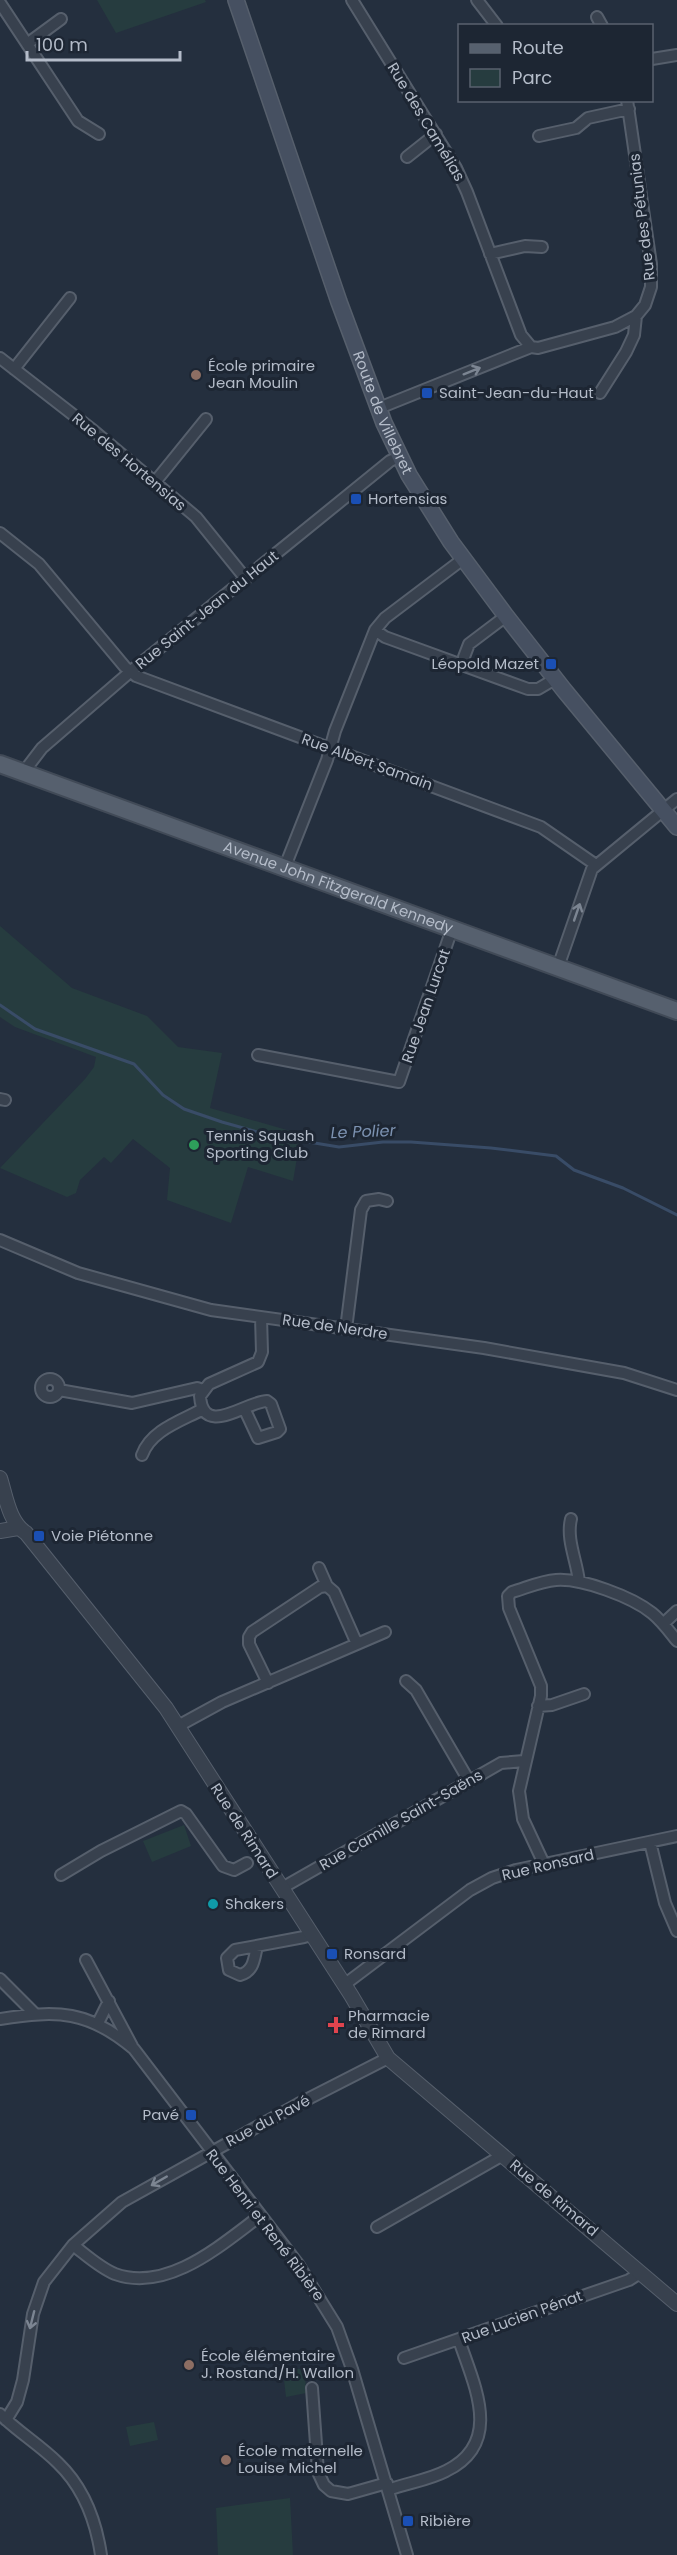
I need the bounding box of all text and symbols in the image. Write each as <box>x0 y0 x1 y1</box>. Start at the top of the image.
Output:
scale bar <box>27 24 180 62</box>
legend <box>458 24 653 102</box>
text: 100 m <box>36 32 88 57</box>
text: Route <box>512 35 564 60</box>
street label: Rue des Camélias <box>383 58 470 185</box>
text: Parc <box>512 65 552 90</box>
street label: Rue des Pétunias <box>623 152 660 282</box>
street label: Route de Villebret <box>348 348 418 478</box>
place label: École primaire Jean Moulin <box>208 355 315 393</box>
one-way arrow <box>462 365 481 376</box>
marker: École primaire Jean Moulin <box>189 368 203 382</box>
place label: Saint-Jean-du-Haut <box>439 382 594 403</box>
marker: Saint-Jean-du-Haut <box>420 386 434 400</box>
street label: Rue des Hortensias <box>68 408 191 516</box>
place label: Hortensias <box>368 488 448 509</box>
marker: Hortensias <box>349 492 363 506</box>
street label: Rue Saint-Jean du Haut <box>131 545 283 674</box>
place label: Léopold Mazet <box>431 653 539 674</box>
marker: Léopold Mazet <box>544 657 558 671</box>
street label: Rue Albert Samain <box>299 728 436 795</box>
street label: Avenue John Fitzgerald Kennedy <box>221 835 457 939</box>
one-way arrow <box>573 903 584 922</box>
street label: Rue Jean Lurcat <box>396 946 455 1066</box>
water label: Le Polier <box>330 1119 397 1144</box>
place label: Tennis Squash Sporting Club <box>206 1125 314 1163</box>
marker: Tennis Squash Sporting Club <box>187 1138 201 1152</box>
street label: Rue de Nerdre <box>281 1309 389 1344</box>
place label: Voie Piétonne <box>51 1525 153 1546</box>
marker: Voie Piétonne <box>32 1529 46 1543</box>
street label: Rue Camille Saint-Saëns <box>315 1764 486 1875</box>
street label: Rue de Rimard <box>206 1779 283 1882</box>
street label: Rue Ronsard <box>500 1844 596 1885</box>
place label: Shakers <box>225 1893 284 1914</box>
marker: Shakers <box>206 1897 220 1911</box>
place label: Ronsard <box>344 1943 406 1964</box>
marker: Ronsard <box>325 1947 339 1961</box>
place label: Pharmacie de Rimard <box>348 2005 430 2043</box>
marker: Pharmacie de Rimard <box>329 2018 343 2032</box>
street label: Rue du Pavé <box>222 2090 313 2151</box>
place label: Pavé <box>142 2104 179 2125</box>
marker: Pavé <box>184 2108 198 2122</box>
street label: Rue Henri et René Ribière <box>201 2144 330 2305</box>
street label: Rue de Rimard <box>506 2154 603 2241</box>
one-way arrow <box>151 2175 168 2187</box>
street label: Rue Lucien Pénat <box>459 2285 585 2348</box>
one-way arrow <box>26 2310 38 2329</box>
place label: École élémentaire J. Rostand/H. Wallon <box>201 2345 354 2383</box>
marker: École élémentaire J. Rostand/H. Wallon <box>182 2358 196 2372</box>
place label: École maternelle Louise Michel <box>238 2440 363 2478</box>
marker: École maternelle Louise Michel <box>219 2453 233 2467</box>
place label: Ribière <box>420 2510 471 2531</box>
marker: Ribière <box>401 2514 415 2528</box>

